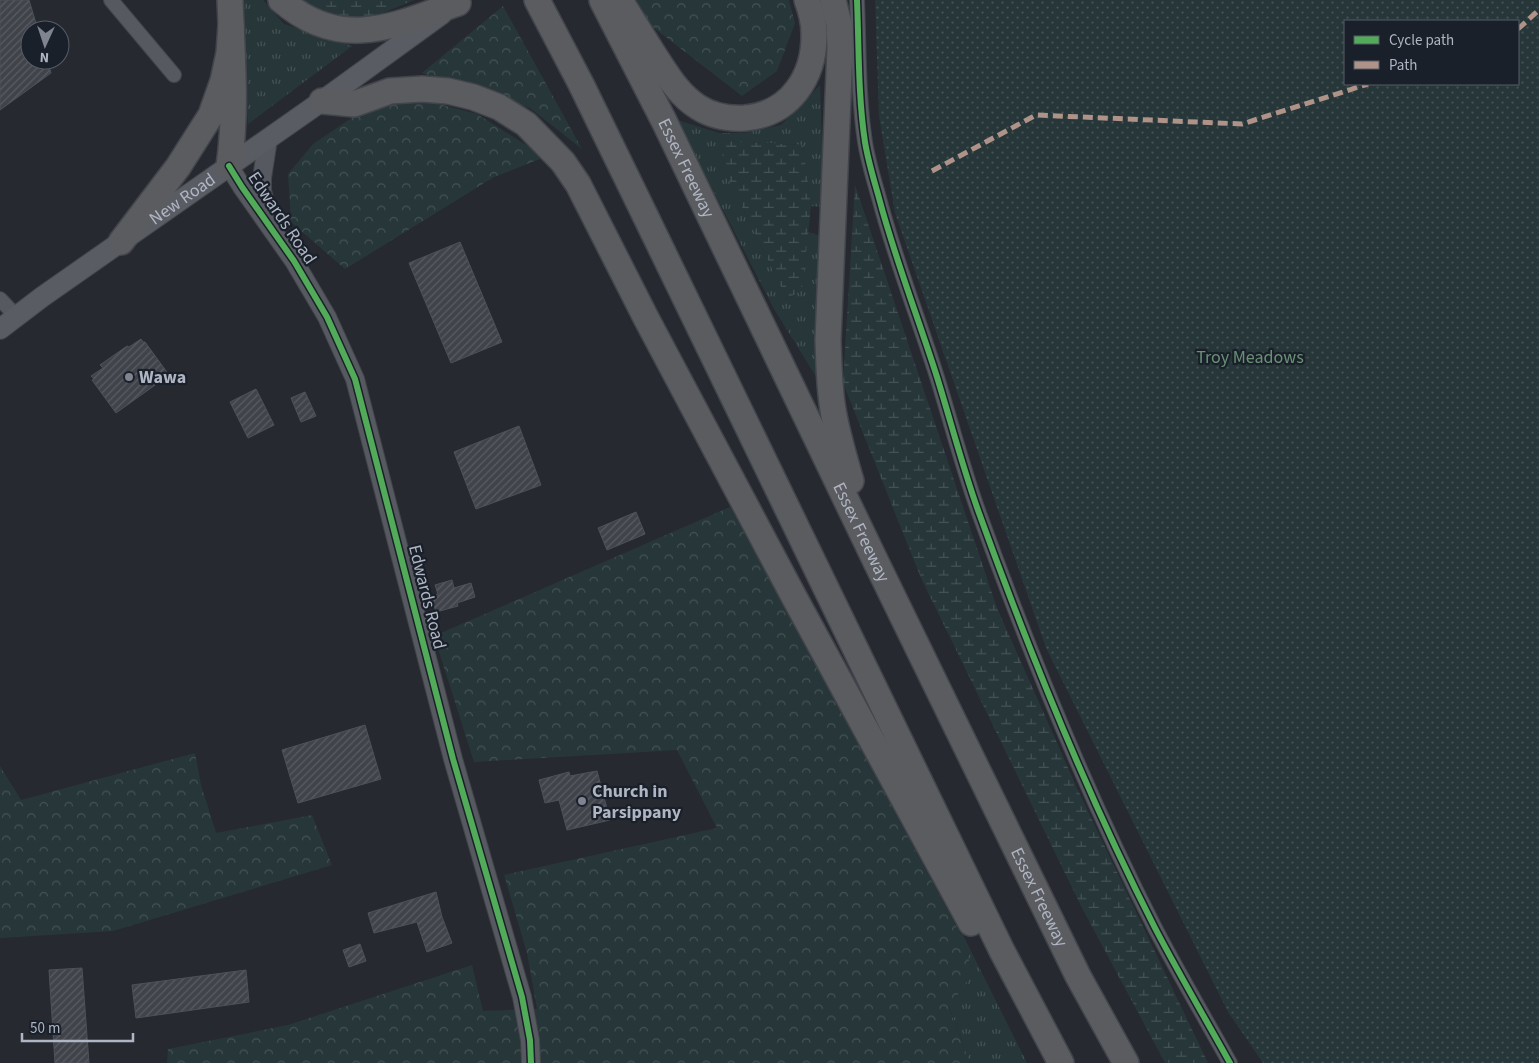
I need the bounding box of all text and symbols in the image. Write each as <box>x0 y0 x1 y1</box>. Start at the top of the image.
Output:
north arrow <box>20 20 70 70</box>
legend <box>1344 20 1519 85</box>
text: Cycle path <box>1389 30 1454 51</box>
text: N <box>39 47 50 67</box>
text: Path <box>1389 55 1417 76</box>
street label: Essex Freeway <box>652 114 721 222</box>
street label: New Road <box>144 167 221 231</box>
street label: Edwards Road <box>242 167 322 269</box>
park label: Troy Meadows <box>1196 345 1304 370</box>
place label: Wawa <box>139 365 186 390</box>
marker: Wawa <box>123 371 135 383</box>
street label: Essex Freeway <box>827 478 897 587</box>
street label: Edwards Road <box>402 542 452 652</box>
place label: Church in Parsippany <box>592 779 682 825</box>
marker: Church in Parsippany <box>576 795 588 807</box>
street label: Essex Freeway <box>1005 843 1075 951</box>
scale bar <box>22 1010 134 1042</box>
text: 50 m <box>30 1018 60 1039</box>

